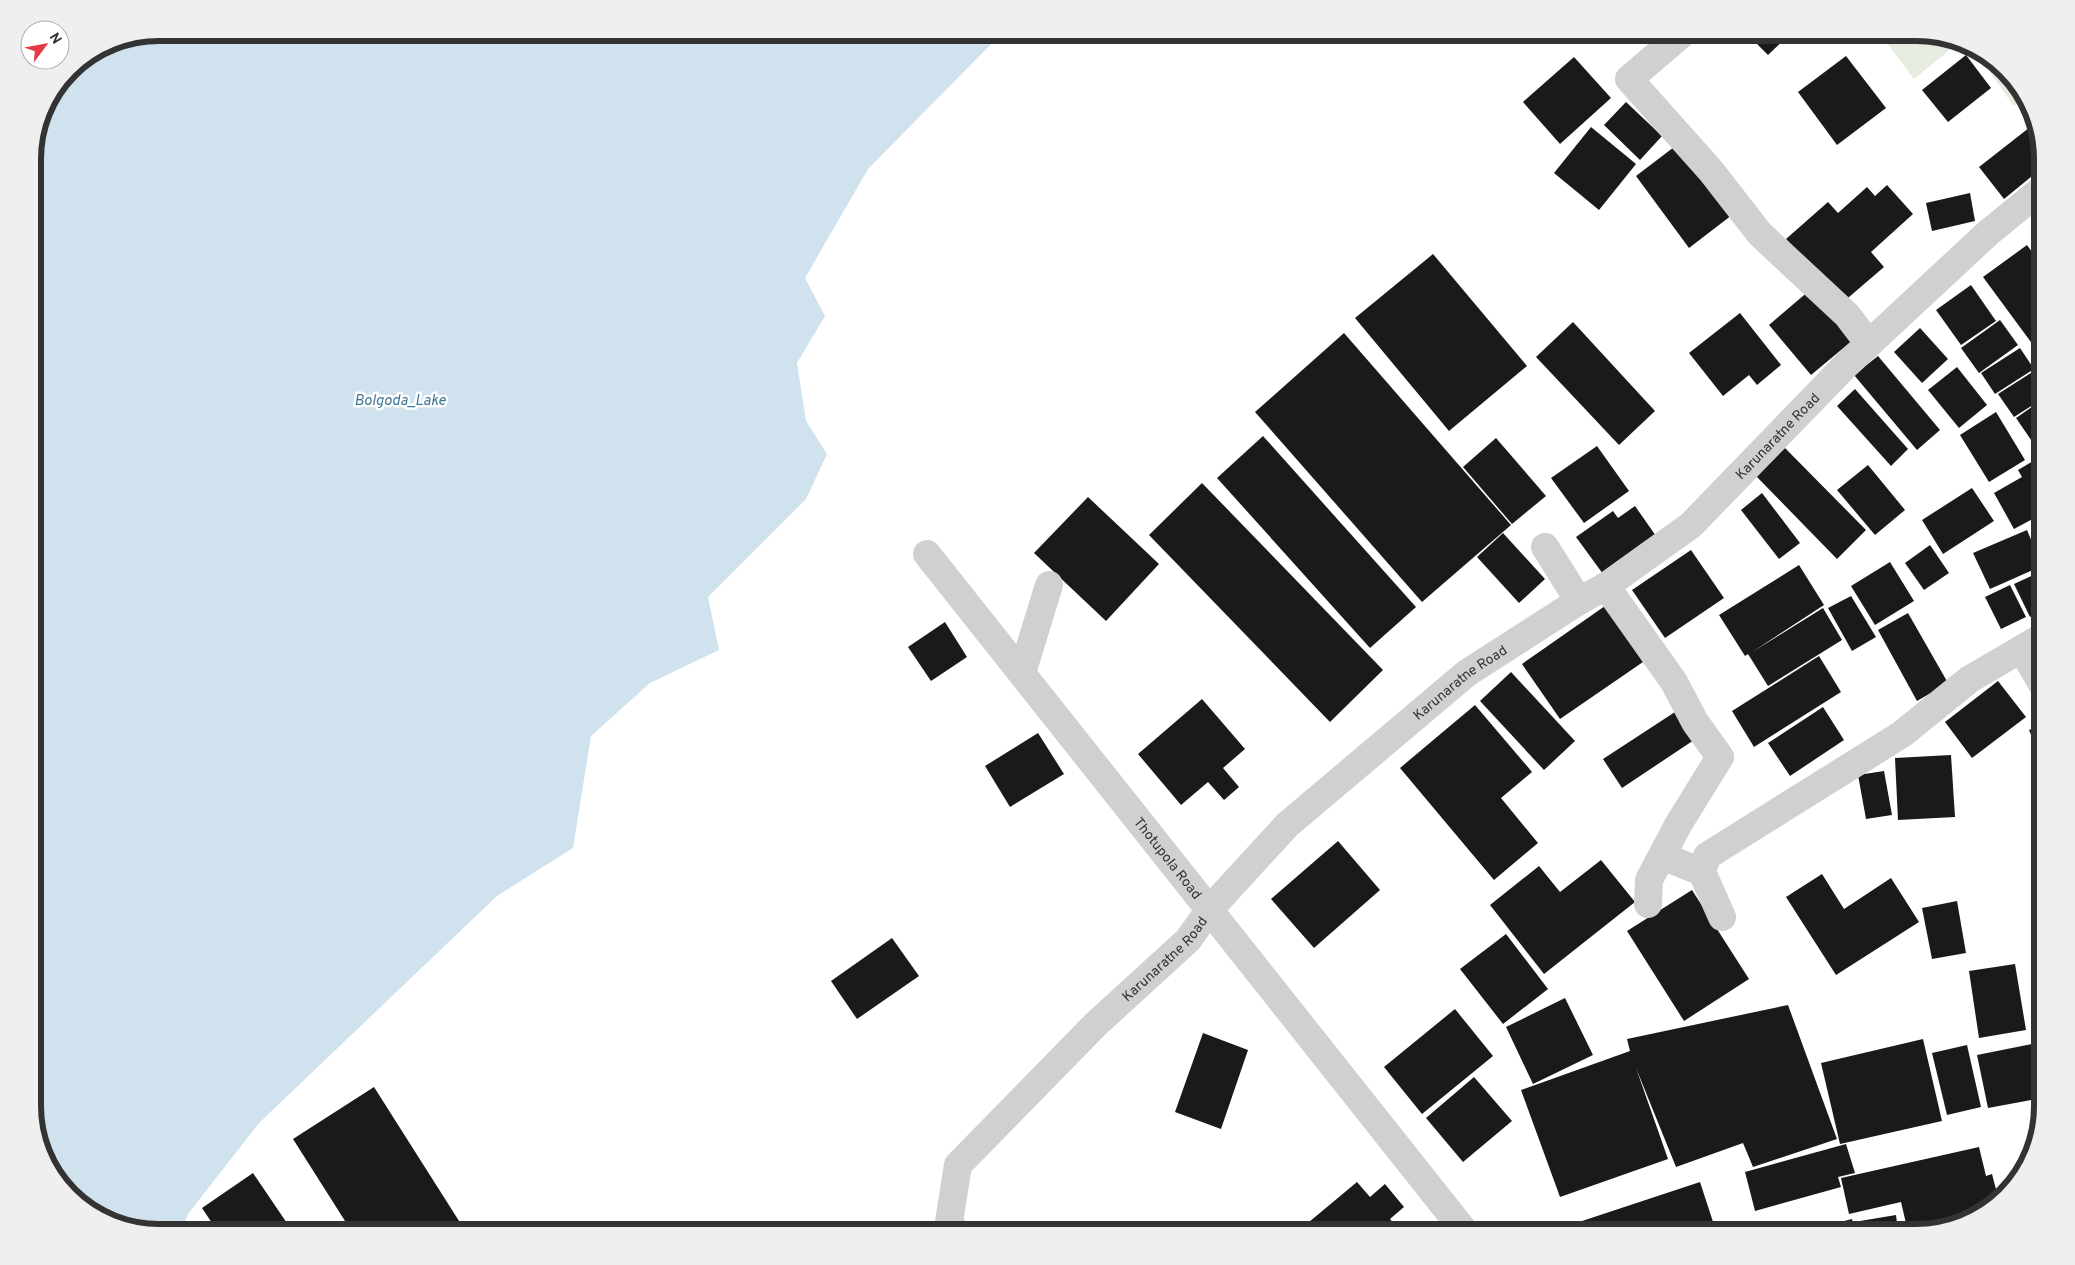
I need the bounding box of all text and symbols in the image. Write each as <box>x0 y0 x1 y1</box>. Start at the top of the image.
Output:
north arrow <box>20 20 70 70</box>
text: N <box>45 30 65 48</box>
street label: Karunaratne Road <box>1733 390 1824 484</box>
water label: Bolgoda_Lake <box>354 392 446 411</box>
street label: Karunaratne Road <box>1410 642 1511 725</box>
street label: Thotupola Road <box>1129 815 1205 903</box>
street label: Karunaratne Road <box>1119 914 1212 1006</box>

